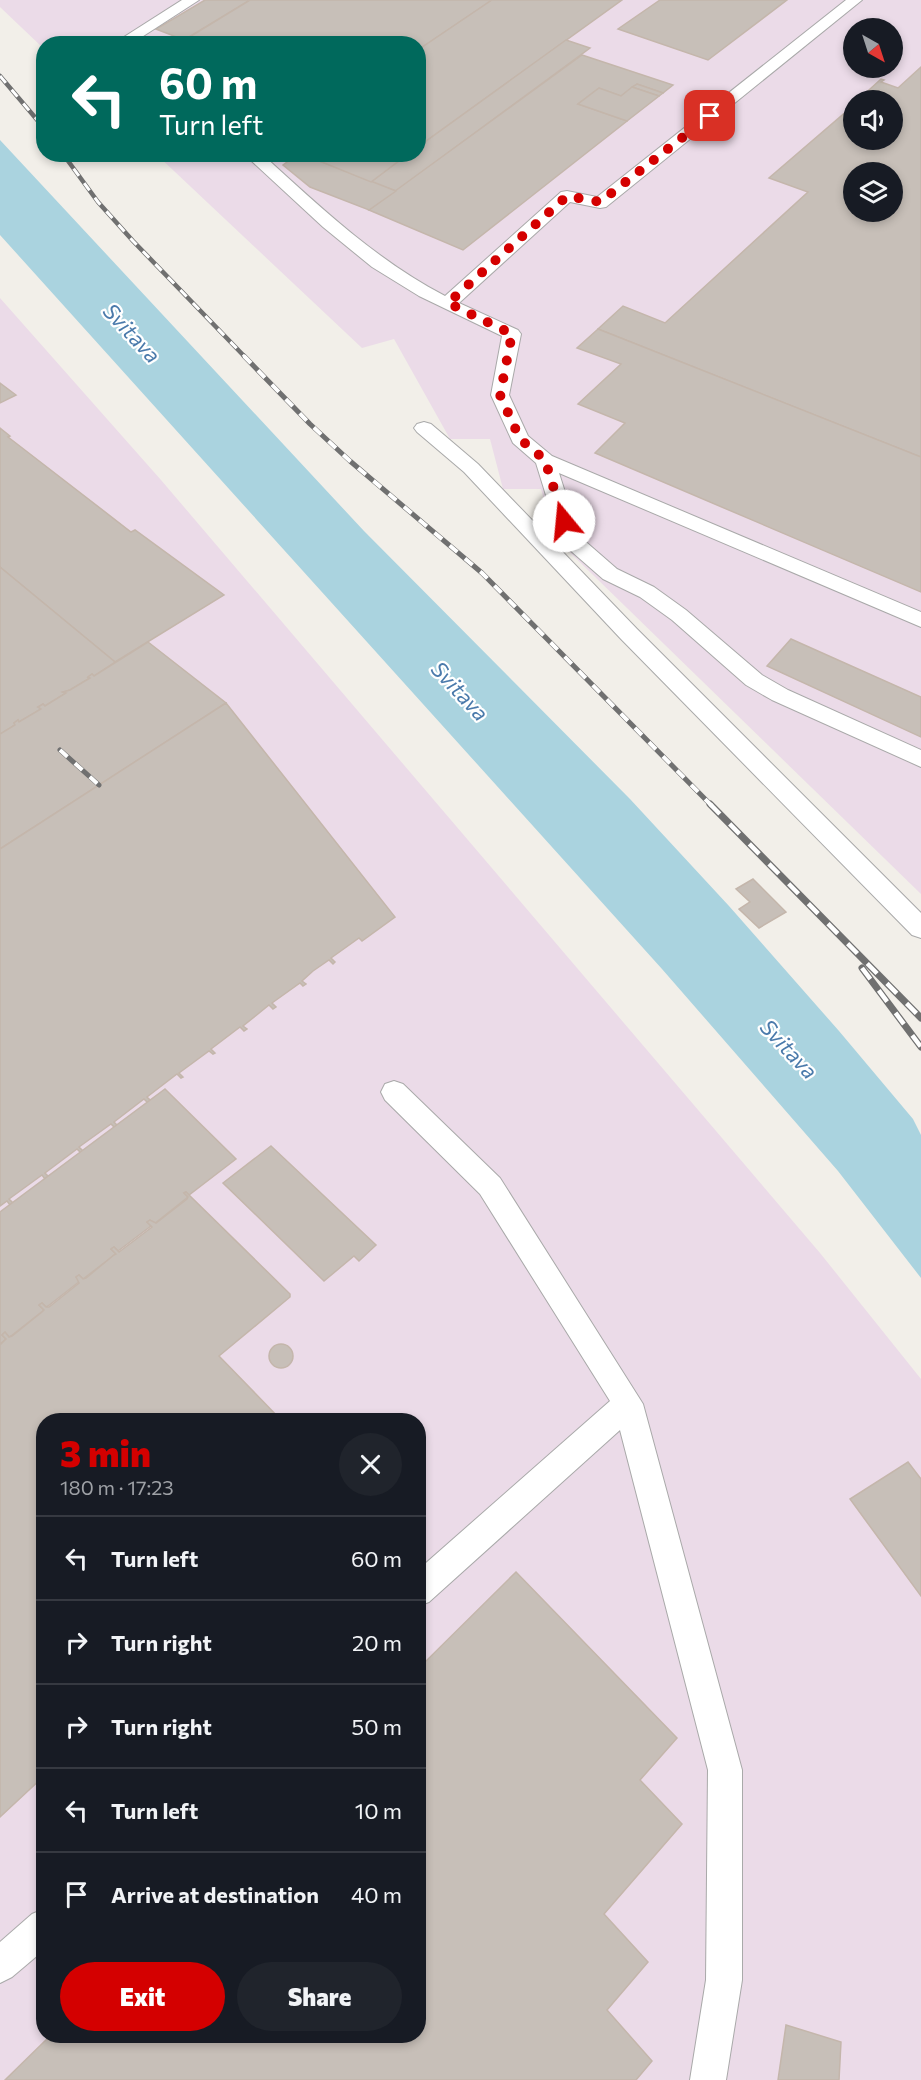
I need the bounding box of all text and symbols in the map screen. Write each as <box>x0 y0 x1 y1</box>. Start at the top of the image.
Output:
north arrow <box>843 18 903 78</box>
map controls <box>843 18 903 222</box>
text: 60 m <box>159 56 258 108</box>
icon: left <box>60 60 138 138</box>
pin <box>684 90 735 141</box>
button: sound <box>843 90 903 150</box>
icon: arrive <box>693 99 726 132</box>
text: Turn left <box>159 108 263 141</box>
button: layers <box>843 162 903 222</box>
water label: Svitava <box>98 297 167 368</box>
position arrow <box>532 489 596 553</box>
water label: Svitava <box>426 655 495 726</box>
water label: Svitava <box>755 1013 824 1084</box>
text: 3 min <box>60 1430 151 1474</box>
button: close <box>339 1433 402 1496</box>
text: 180 m · 17:23 <box>60 1475 174 1499</box>
icon: left <box>60 1542 93 1575</box>
text: Turn left <box>111 1545 198 1572</box>
text: 60 m <box>351 1545 402 1572</box>
icon: right <box>60 1626 93 1659</box>
text: Turn right <box>111 1629 212 1656</box>
text: 20 m <box>352 1629 402 1656</box>
icon: right <box>60 1710 93 1743</box>
text: Turn right <box>111 1713 212 1740</box>
text: 50 m <box>352 1713 402 1740</box>
icon: left <box>60 1794 93 1827</box>
text: Turn left <box>111 1797 198 1824</box>
text: 10 m <box>355 1797 402 1824</box>
icon: arrive <box>60 1878 93 1911</box>
text: Arrive at destination <box>111 1881 319 1908</box>
text: 40 m <box>351 1881 402 1908</box>
button: Exit <box>60 1962 225 2031</box>
button: Share <box>237 1962 402 2031</box>

